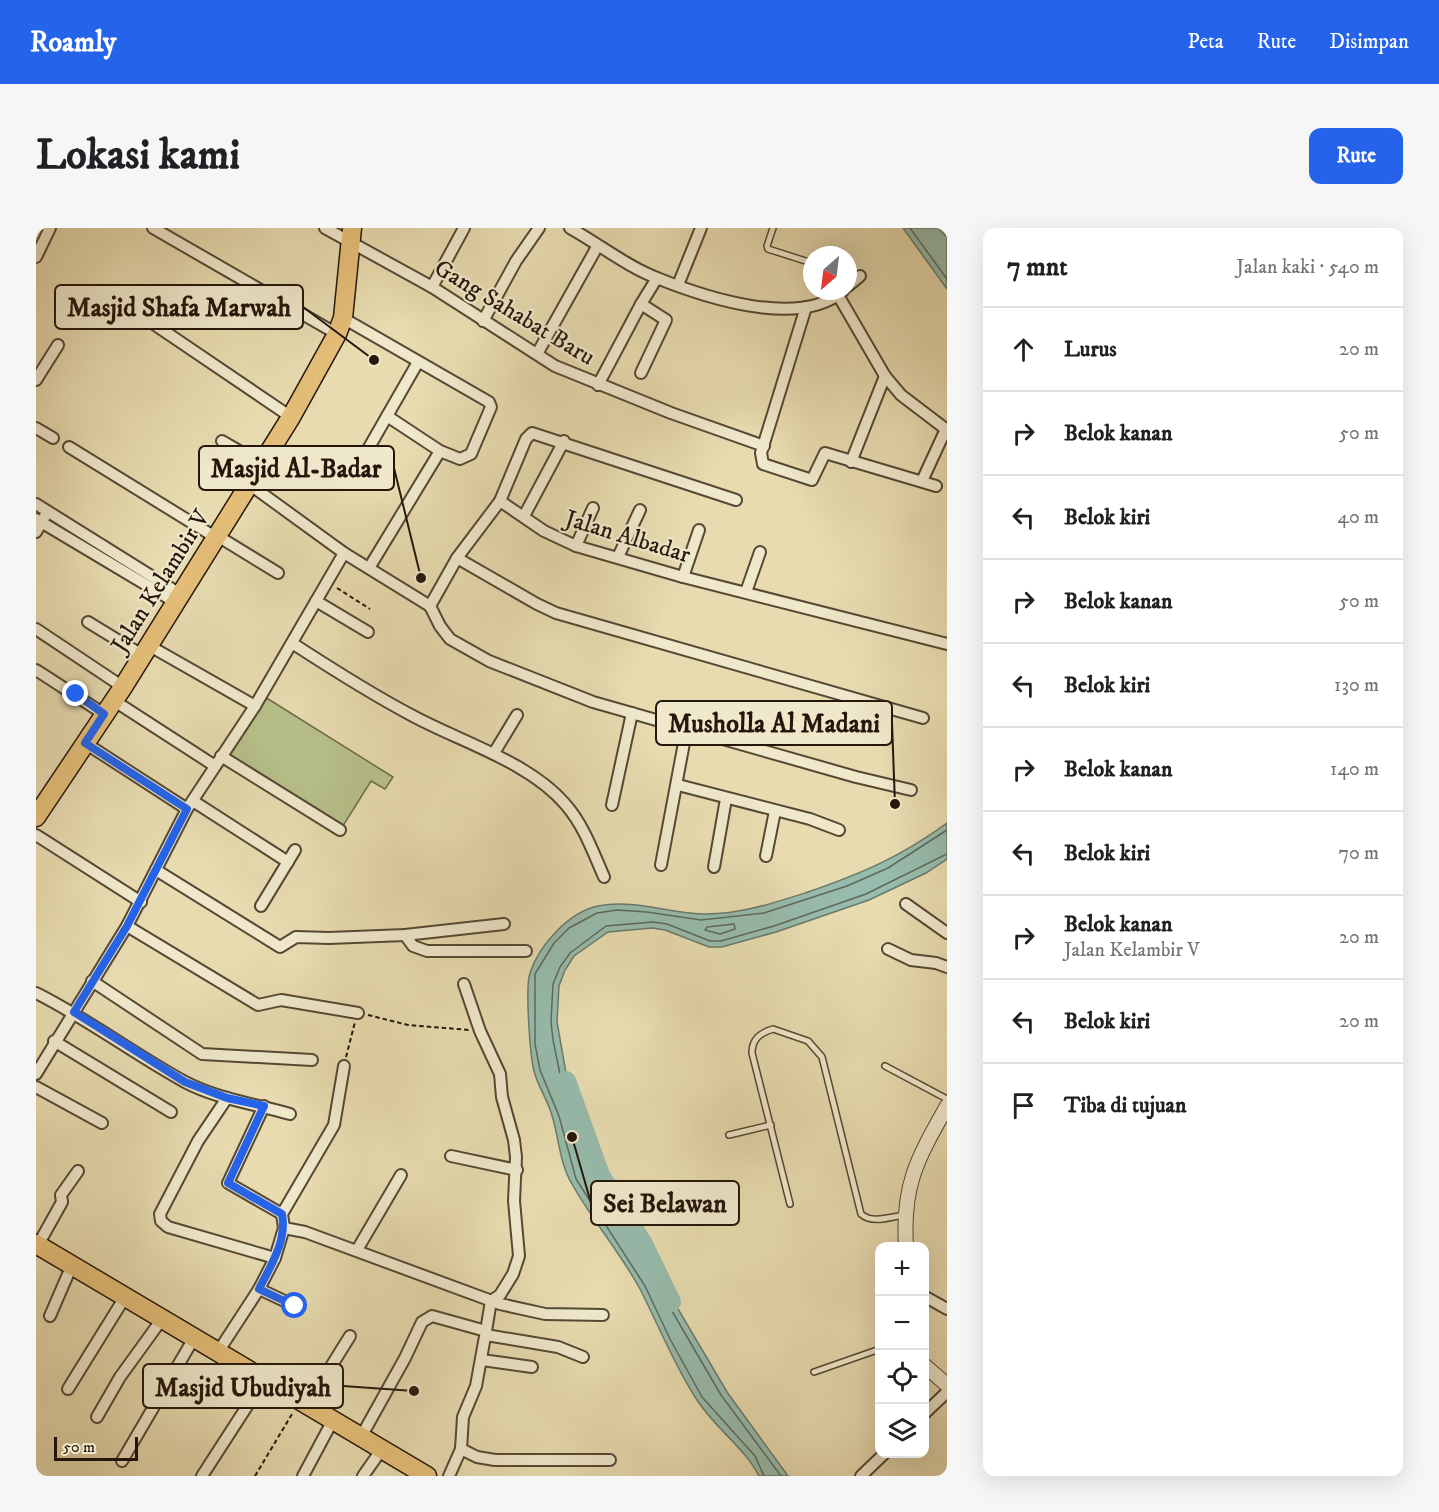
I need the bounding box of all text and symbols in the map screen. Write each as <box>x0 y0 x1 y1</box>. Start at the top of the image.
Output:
text: Roamly <box>30 25 116 60</box>
text: Peta <box>1188 29 1224 55</box>
text: Rute <box>1257 29 1296 55</box>
text: Disimpan <box>1329 29 1409 55</box>
button: Rute <box>1309 128 1403 184</box>
text: Lokasi kami <box>36 130 240 182</box>
north arrow <box>803 246 857 300</box>
text: 7 mnt <box>1007 251 1068 284</box>
street label: Gang Sahabat Baru <box>429 253 600 373</box>
text: Jalan kaki · 540 m <box>1236 255 1379 280</box>
callout: Masjid Shafa Marwah <box>55 285 303 329</box>
text: Masjid Shafa Marwah <box>67 292 291 325</box>
icon: ahead <box>1007 333 1040 366</box>
text: Lurus <box>1064 336 1117 363</box>
text: 20 m <box>1339 337 1379 362</box>
icon: right <box>1007 417 1040 450</box>
text: Belok kanan <box>1064 420 1172 447</box>
text: 50 m <box>1339 421 1379 446</box>
callout: Masjid Al-Badar <box>199 446 394 490</box>
text: Masjid Al-Badar <box>210 453 382 486</box>
icon: left <box>1007 501 1040 534</box>
street label: Jalan Albadar <box>560 503 694 570</box>
street label: Jalan Kelambir V <box>104 504 217 660</box>
text: Belok kiri <box>1064 504 1150 531</box>
text: 40 m <box>1337 505 1379 530</box>
icon: right <box>1007 585 1040 618</box>
text: Belok kanan <box>1064 588 1172 615</box>
text: 50 m <box>1339 589 1379 614</box>
icon: left <box>1007 669 1040 702</box>
text: Belok kiri <box>1064 672 1150 699</box>
text: 130 m <box>1334 673 1379 698</box>
route end <box>62 680 88 706</box>
callout: Musholla Al Madani <box>656 701 892 745</box>
text: Musholla Al Madani <box>668 708 880 741</box>
icon: right <box>1007 753 1040 786</box>
text: Belok kanan <box>1064 756 1172 783</box>
text: 140 m <box>1330 757 1379 782</box>
icon: left <box>1007 837 1040 870</box>
text: Belok kiri <box>1064 840 1150 867</box>
text: 70 m <box>1338 841 1379 866</box>
text: Belok kanan <box>1064 911 1172 938</box>
icon: right <box>1007 921 1040 954</box>
text: 20 m <box>1339 925 1379 950</box>
text: Jalan Kelambir V <box>1064 938 1200 963</box>
icon: left <box>1007 1005 1040 1038</box>
text: Belok kiri <box>1064 1008 1150 1035</box>
text: 20 m <box>1339 1009 1379 1034</box>
icon: arrive <box>1007 1089 1040 1122</box>
text: Tiba di tujuan <box>1064 1092 1186 1119</box>
callout: Sei Belawan <box>591 1181 739 1225</box>
text: Sei Belawan <box>603 1188 727 1221</box>
map controls <box>875 1242 929 1458</box>
button: + <box>875 1242 929 1296</box>
route start <box>281 1292 307 1318</box>
button: − <box>875 1296 929 1350</box>
button: locate <box>875 1350 929 1404</box>
callout: Masjid Ubudiyah <box>143 1364 343 1408</box>
text: Masjid Ubudiyah <box>155 1372 332 1405</box>
button: layers <box>875 1404 929 1458</box>
scale bar <box>54 1434 138 1462</box>
text: 50 m <box>63 1437 95 1457</box>

